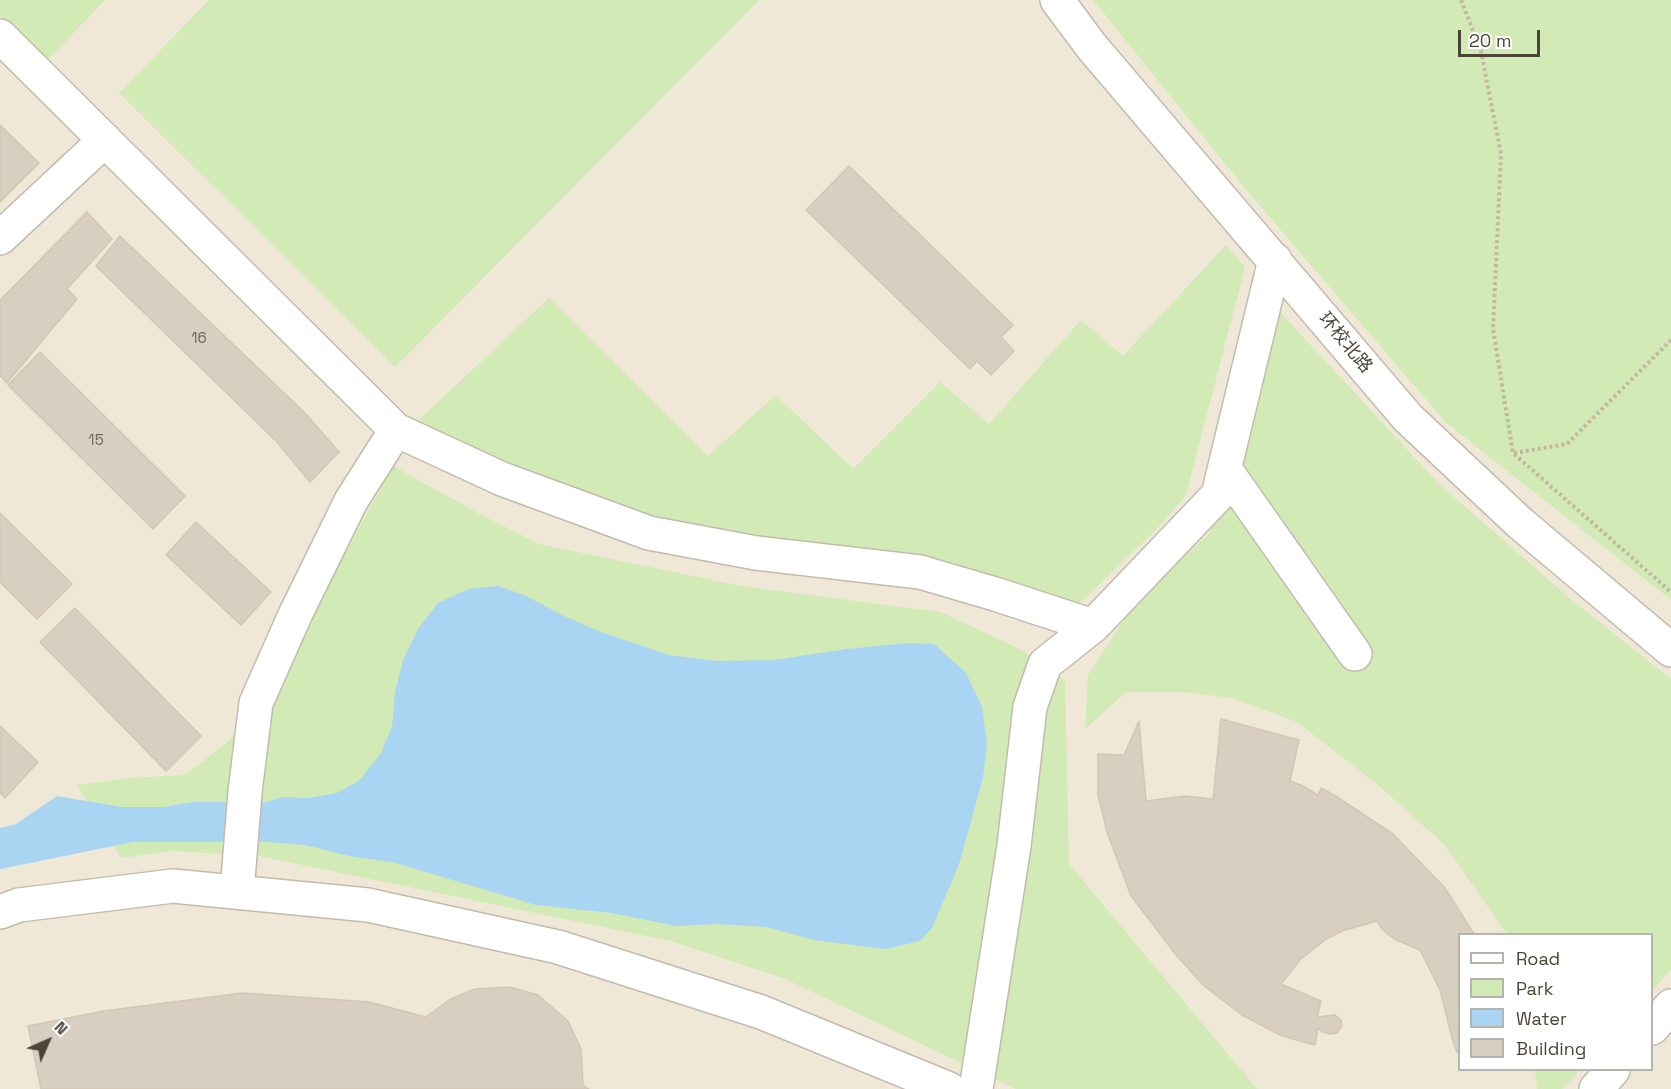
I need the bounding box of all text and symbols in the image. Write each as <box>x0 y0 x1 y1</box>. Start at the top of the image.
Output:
scale bar <box>1461 18 1544 56</box>
text: 20 m <box>1469 29 1512 52</box>
street label: 环校北路 <box>1314 308 1376 378</box>
house number: 16 <box>191 330 207 348</box>
house number: 15 <box>88 432 104 450</box>
legend <box>1458 933 1653 1071</box>
text: Road <box>1516 947 1560 970</box>
text: Park <box>1516 977 1553 1000</box>
text: Water <box>1516 1007 1567 1030</box>
north arrow <box>18 1011 78 1071</box>
text: N <box>50 1017 72 1039</box>
text: Building <box>1516 1037 1586 1060</box>

